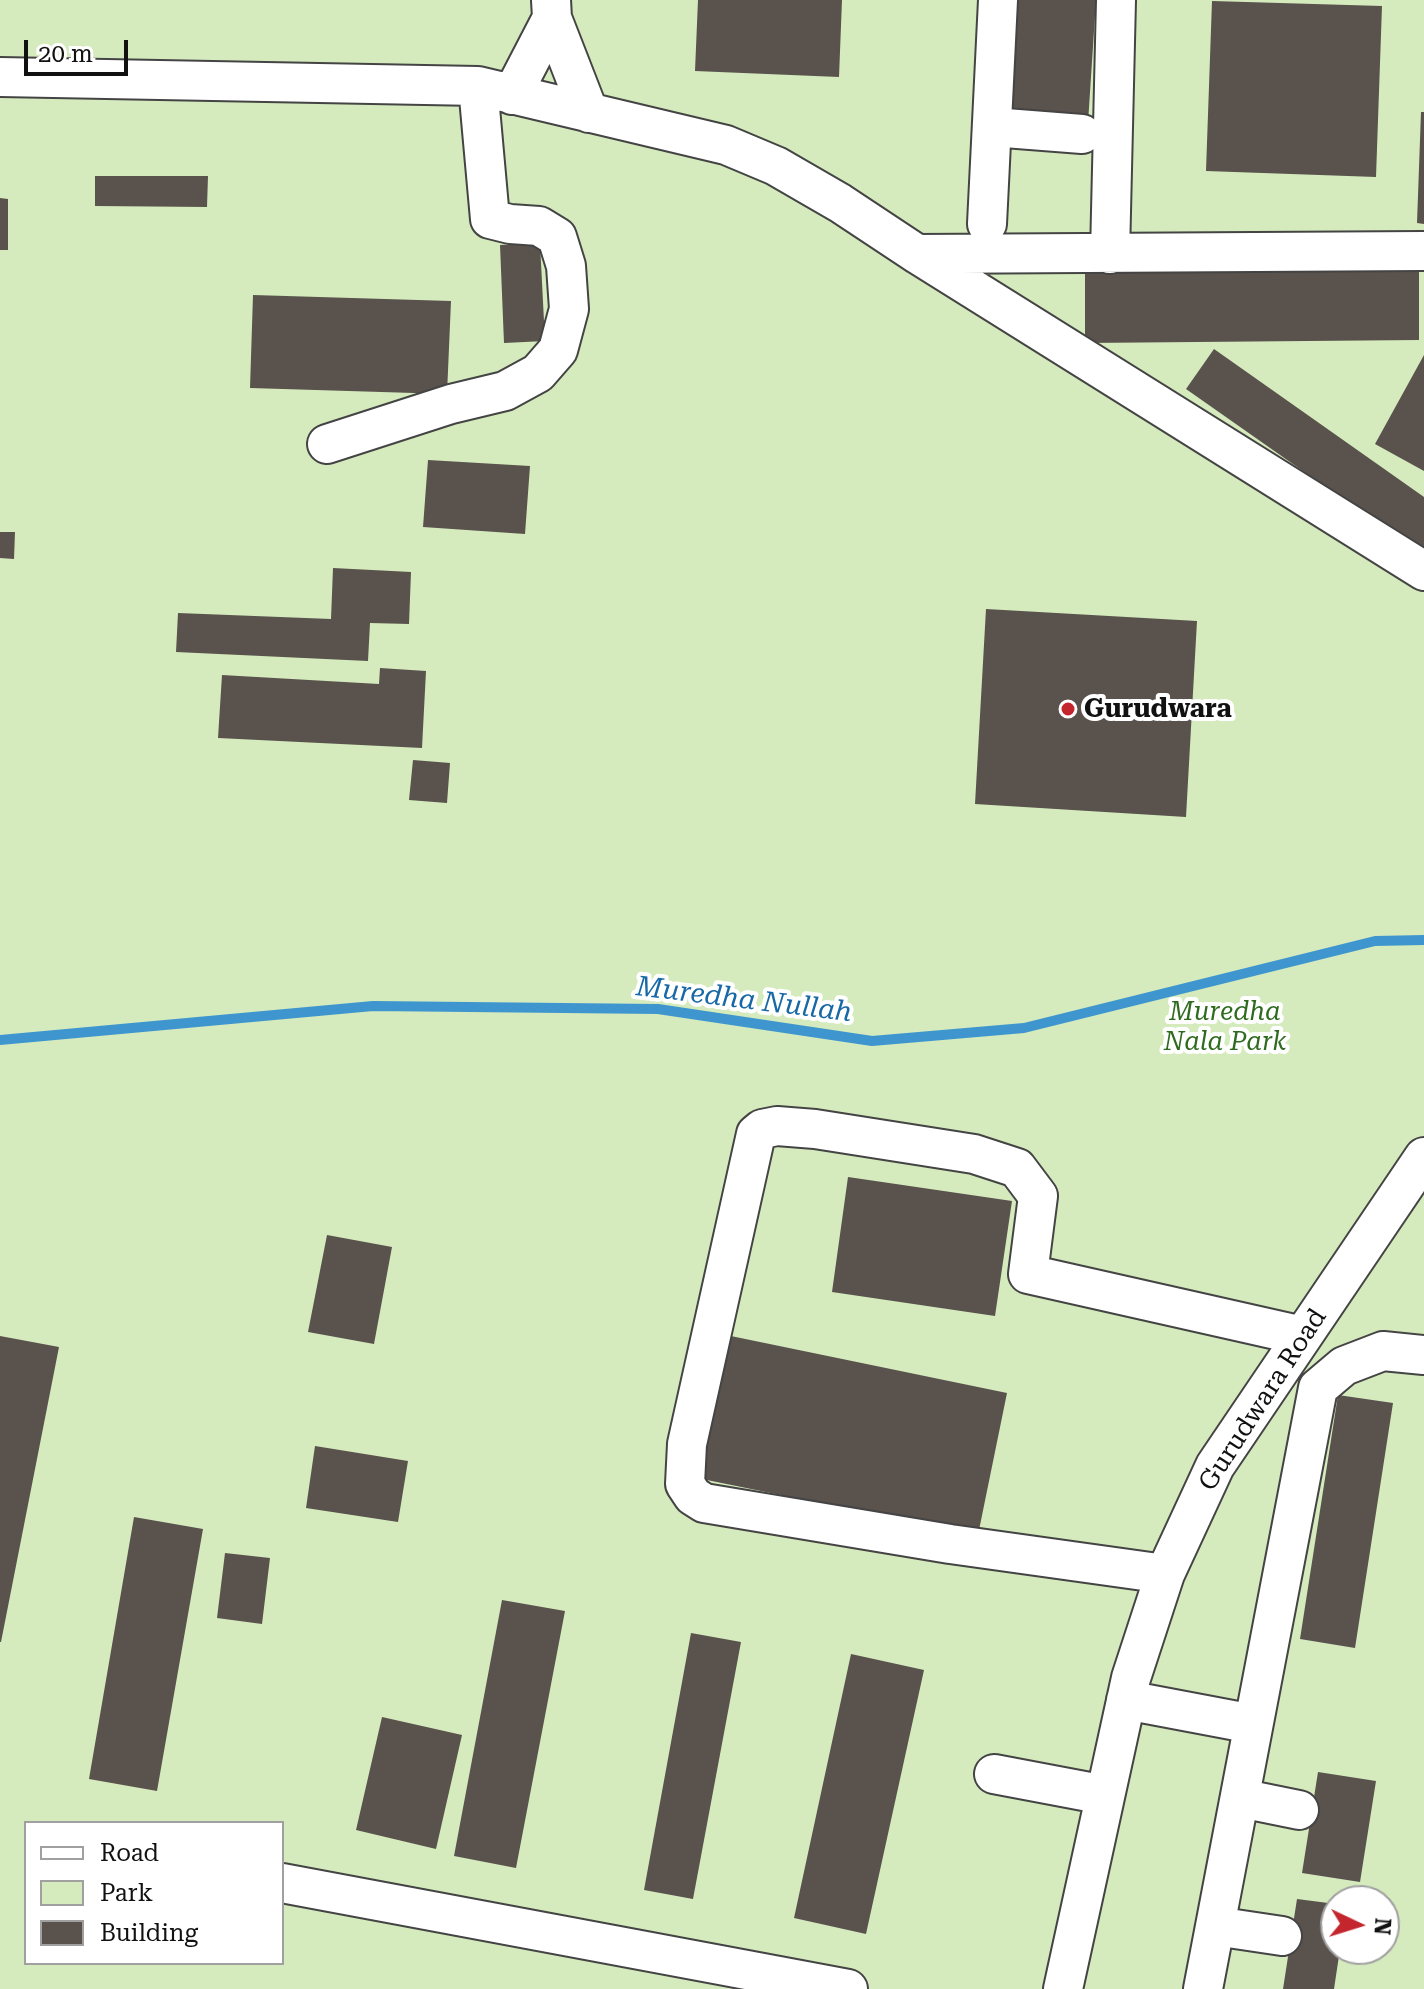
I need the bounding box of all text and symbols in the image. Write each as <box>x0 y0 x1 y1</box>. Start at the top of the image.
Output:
scale bar <box>28 24 132 74</box>
text: 20 m <box>38 40 93 68</box>
place label: Gurudwara <box>1084 693 1232 725</box>
marker: Gurudwara <box>1059 700 1077 718</box>
water label: Muredha Nullah <box>634 970 854 1030</box>
park label: Muredha Nala Park <box>1164 996 1286 1058</box>
street label: Gurudwara Road <box>1192 1303 1334 1497</box>
legend <box>24 1821 284 1965</box>
text: Road <box>100 1839 159 1867</box>
text: Park <box>100 1879 153 1907</box>
north arrow <box>1320 1885 1400 1965</box>
text: N <box>1369 1917 1396 1936</box>
text: Building <box>100 1919 198 1947</box>

